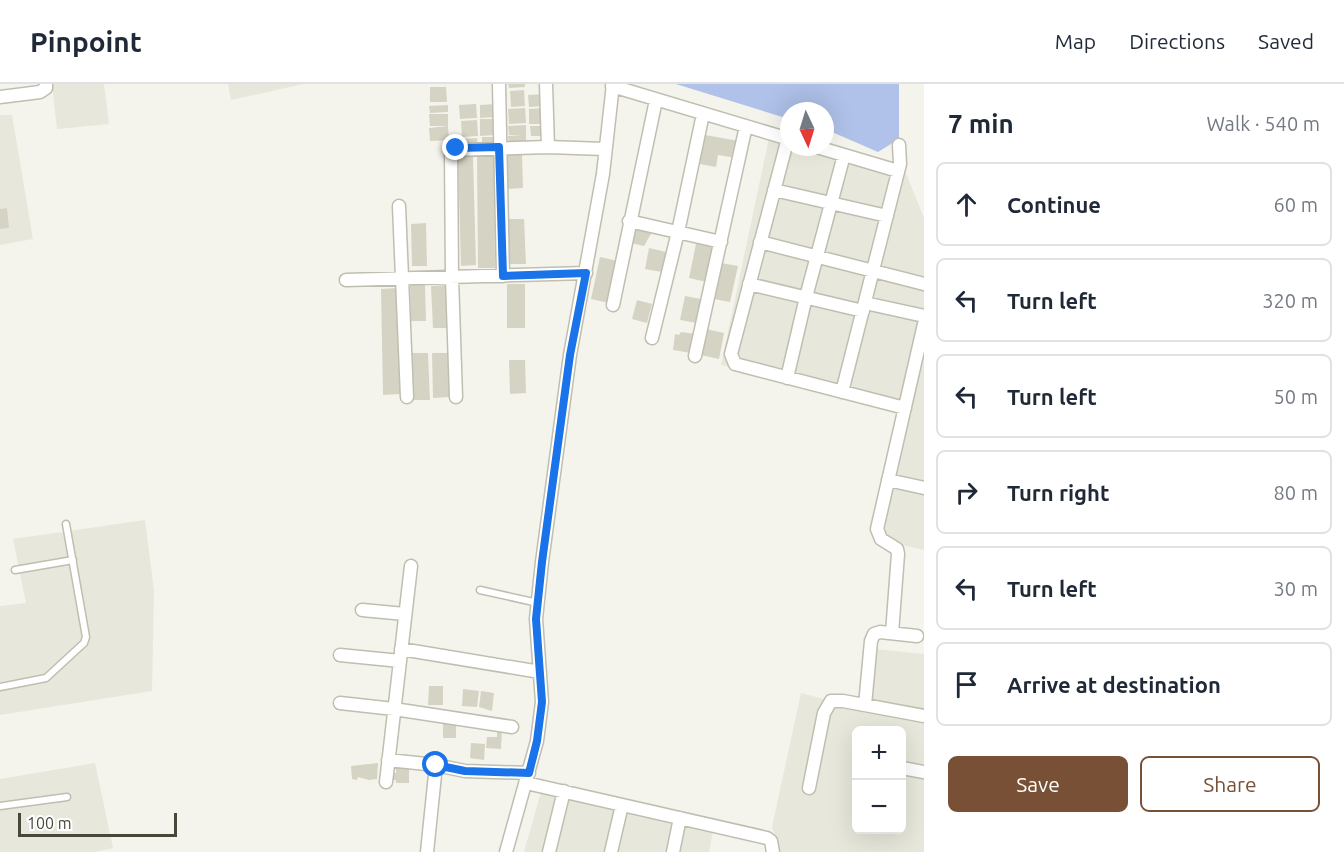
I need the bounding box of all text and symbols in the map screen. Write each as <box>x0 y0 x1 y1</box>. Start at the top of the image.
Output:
text: Pinpoint <box>30 26 142 57</box>
text: Map <box>1055 29 1096 53</box>
text: Directions <box>1129 29 1225 53</box>
text: Saved <box>1258 29 1314 53</box>
north arrow <box>780 102 834 156</box>
text: 7 min <box>948 109 1014 138</box>
text: Walk · 540 m <box>1207 112 1320 135</box>
route end <box>442 134 468 160</box>
icon: ahead <box>950 188 983 221</box>
text: Continue <box>1007 192 1101 217</box>
text: 60 m <box>1274 193 1318 216</box>
icon: left <box>950 284 983 317</box>
text: Turn left <box>1007 288 1097 313</box>
text: 320 m <box>1262 289 1318 312</box>
icon: left <box>950 380 983 413</box>
text: Turn left <box>1007 384 1097 409</box>
text: 50 m <box>1274 385 1318 408</box>
icon: right <box>950 476 983 509</box>
text: Turn right <box>1007 480 1109 505</box>
text: 80 m <box>1274 481 1318 504</box>
icon: left <box>950 572 983 605</box>
text: Turn left <box>1007 576 1097 601</box>
text: 30 m <box>1274 577 1318 600</box>
icon: arrive <box>950 668 983 701</box>
text: Arrive at destination <box>1007 672 1221 697</box>
map controls <box>852 726 906 834</box>
button: + <box>852 726 906 780</box>
route start <box>422 751 448 777</box>
button: Save <box>948 756 1128 812</box>
button: Share <box>1140 756 1320 812</box>
button: − <box>852 780 906 834</box>
scale bar <box>18 810 177 838</box>
text: 100 m <box>27 814 72 832</box>

